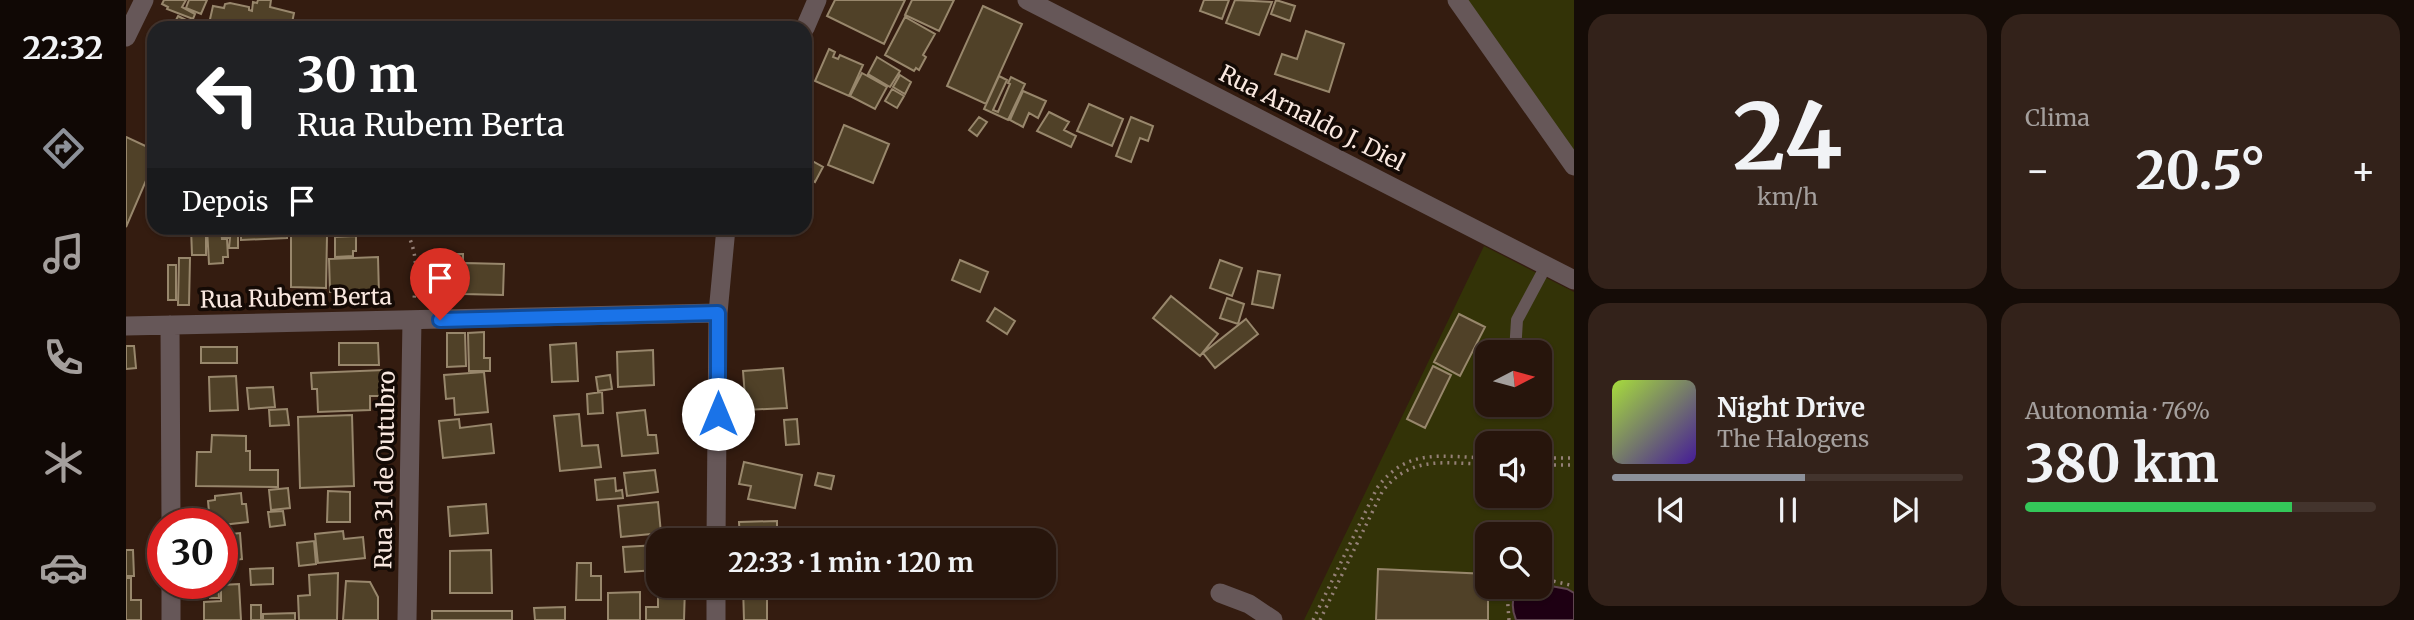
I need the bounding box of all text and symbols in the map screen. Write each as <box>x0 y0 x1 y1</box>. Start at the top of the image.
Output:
text: 22:32 <box>23 28 103 68</box>
text: 30 m <box>297 44 418 105</box>
icon: left <box>182 49 273 140</box>
street label: Rua Arnaldo J. Diel <box>1214 58 1410 177</box>
text: 24 <box>1733 79 1842 194</box>
text: Clima <box>2025 103 2090 132</box>
text: Rua Rubem Berta <box>297 105 564 145</box>
icon: directions <box>39 124 88 173</box>
text: 20.5° <box>2136 138 2265 203</box>
text: − <box>2025 147 2050 194</box>
text: + <box>2351 147 2376 194</box>
icon: arrive <box>283 182 321 220</box>
text: km/h <box>1757 182 1818 211</box>
text: Depois <box>182 185 269 218</box>
icon: music <box>39 229 88 278</box>
pin <box>410 248 470 320</box>
icon: arrive <box>421 259 459 297</box>
street label: Rua Rubem Berta <box>200 281 392 314</box>
icon: phone <box>39 333 88 382</box>
north arrow <box>1475 340 1552 416</box>
map controls <box>1475 340 1552 599</box>
street label: Rua 31 de Outubro <box>368 371 401 569</box>
position arrow <box>681 377 755 451</box>
text: Night Drive <box>1717 391 1865 424</box>
text: Autonomia · 76% <box>2025 396 2210 425</box>
text: The Halogens <box>1717 424 1869 453</box>
button: sound <box>1475 431 1552 508</box>
text: 380 km <box>2025 431 2219 496</box>
icon: climate <box>39 438 88 487</box>
icon: previous <box>1652 491 1690 529</box>
icon: pause <box>1769 491 1807 529</box>
icon: next <box>1886 491 1924 529</box>
speed limit sign: 30 <box>147 508 238 599</box>
button: search <box>1475 522 1552 599</box>
icon: car <box>39 543 88 592</box>
text: 22:33 · 1 min · 120 m <box>728 546 974 579</box>

